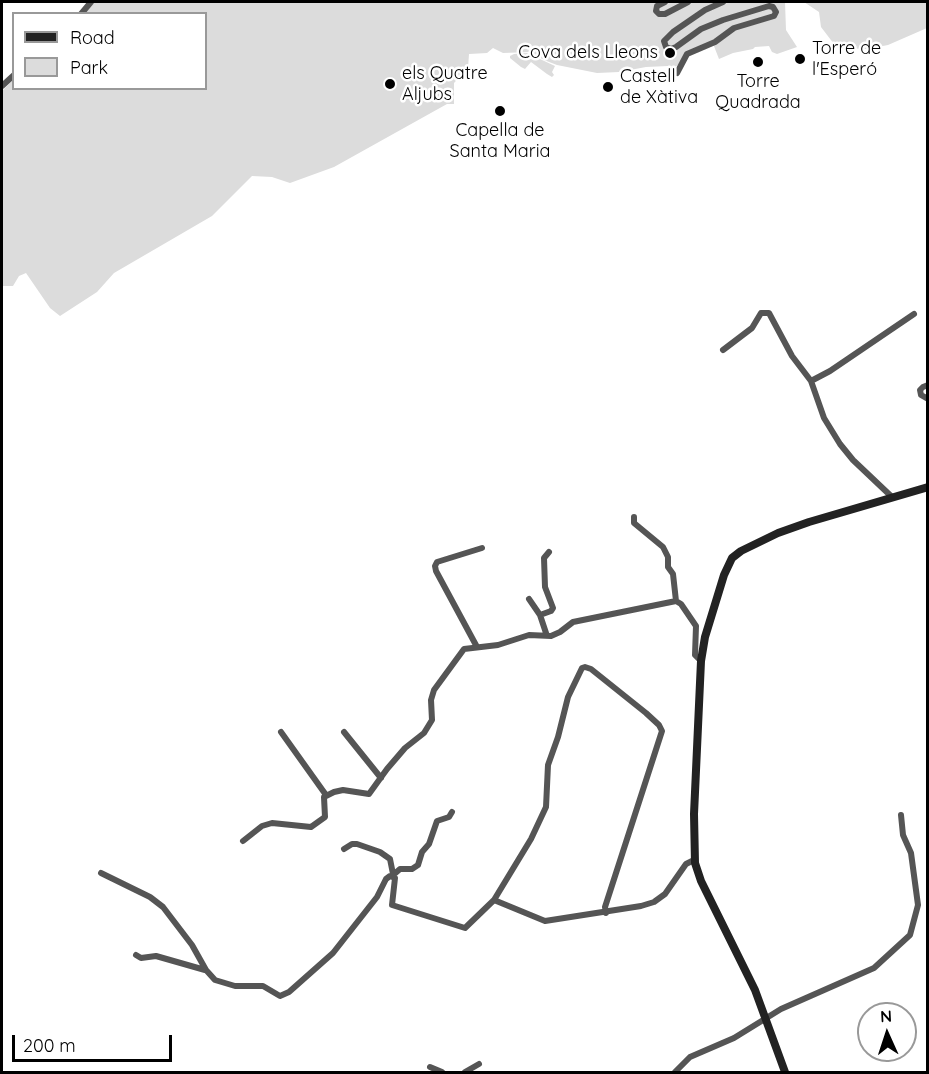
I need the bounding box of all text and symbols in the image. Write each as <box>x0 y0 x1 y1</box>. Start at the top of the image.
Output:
legend <box>12 12 207 90</box>
text: Road <box>70 26 115 49</box>
place label: Torre de l'Esperó <box>812 38 881 80</box>
place label: Cova dels Lleons <box>518 42 658 64</box>
marker: Cova dels Lleons <box>663 46 677 60</box>
marker: Torre de l'Esperó <box>793 52 807 66</box>
marker: Torre Quadrada <box>751 55 765 69</box>
text: Park <box>70 56 108 79</box>
place label: els Quatre Aljubs <box>402 63 488 106</box>
place label: Castell de Xàtiva <box>620 66 698 109</box>
place label: Torre Quadrada <box>715 71 801 113</box>
marker: els Quatre Aljubs <box>383 77 397 91</box>
marker: Castell de Xàtiva <box>601 80 615 94</box>
marker: Capella de Santa Maria <box>493 104 507 118</box>
place label: Capella de Santa Maria <box>450 120 550 162</box>
north arrow <box>857 1002 917 1062</box>
text: N <box>880 1006 893 1026</box>
scale bar <box>15 1023 176 1061</box>
text: 200 m <box>23 1034 76 1057</box>

